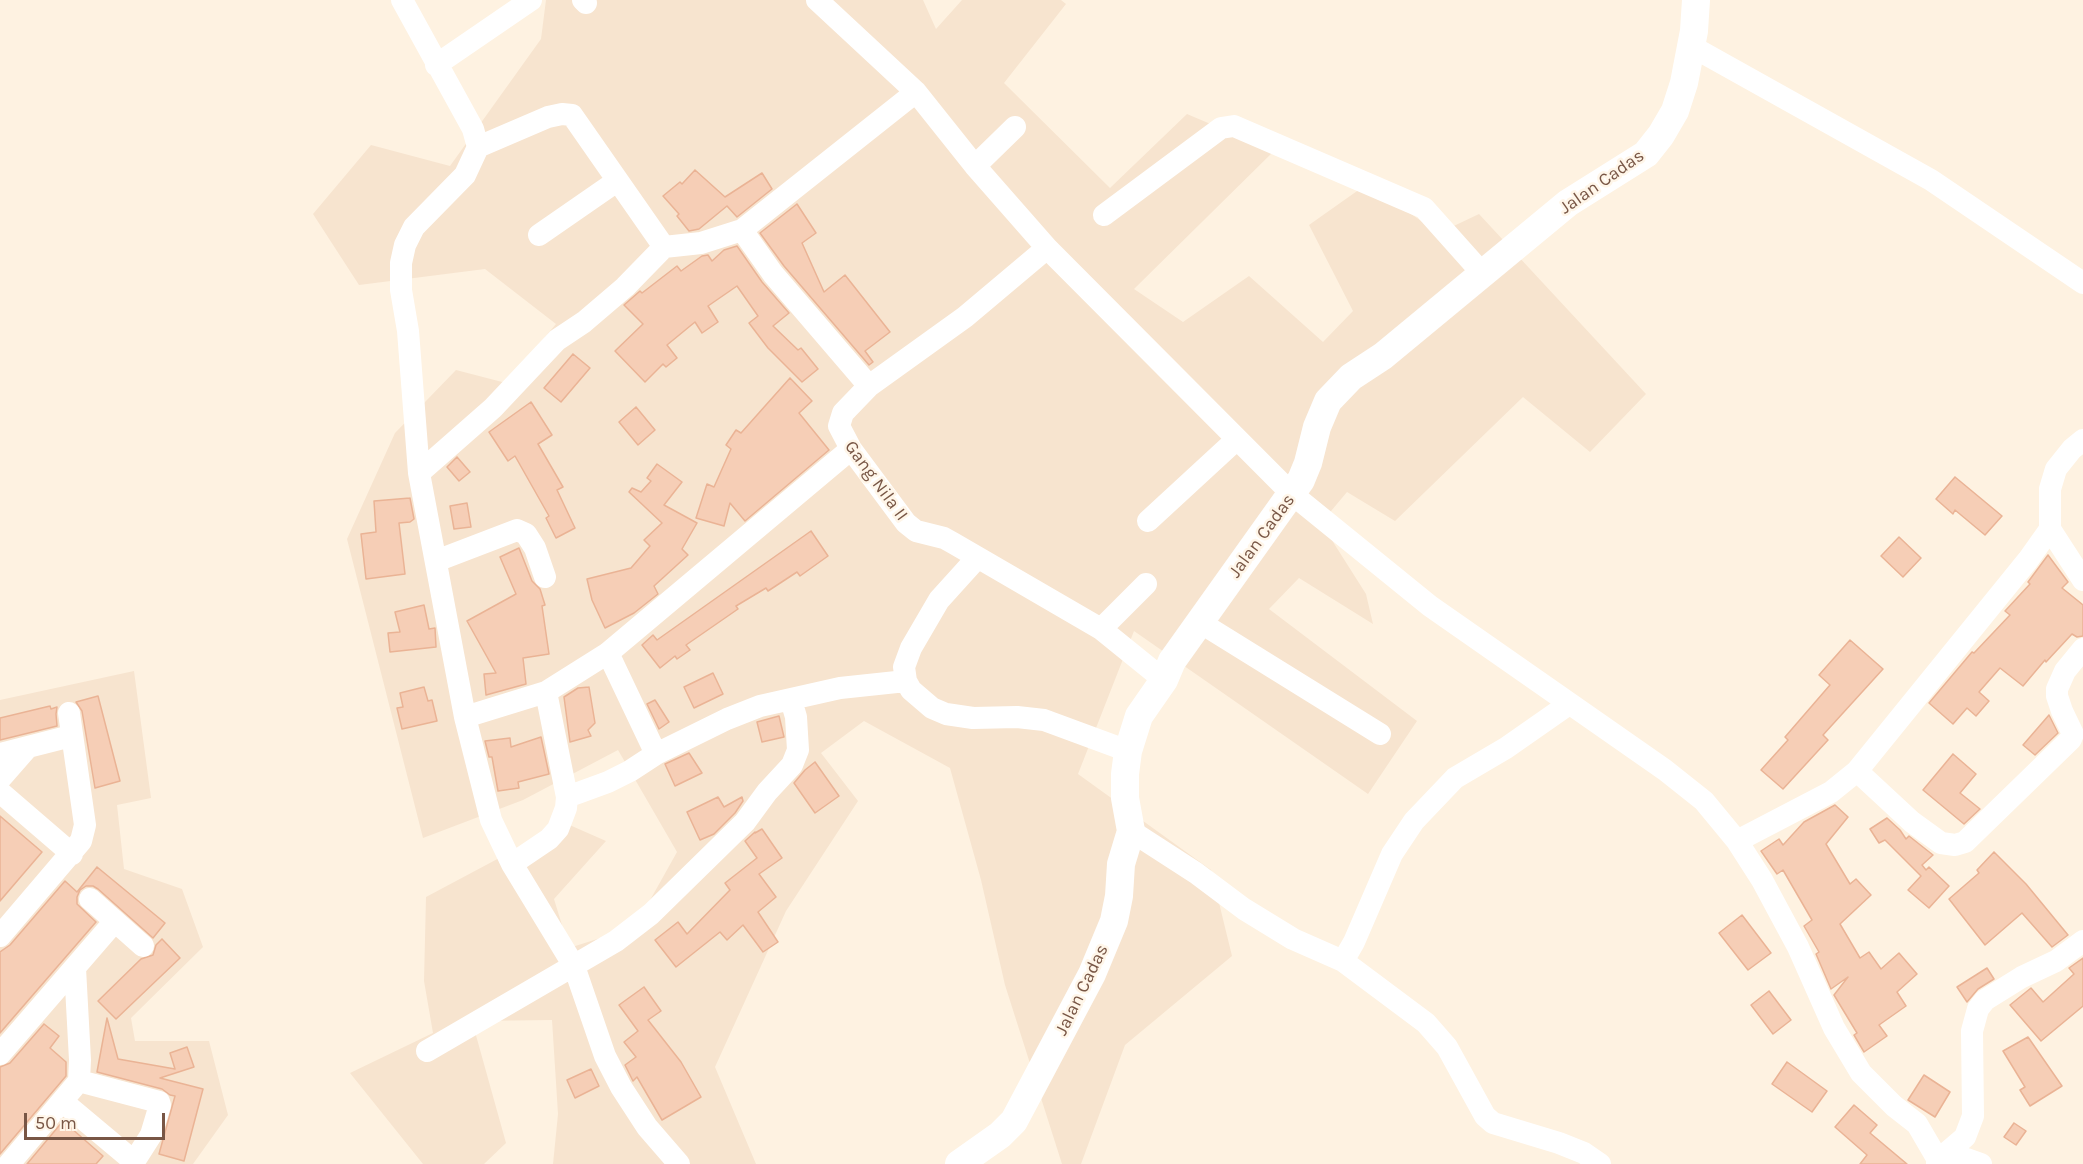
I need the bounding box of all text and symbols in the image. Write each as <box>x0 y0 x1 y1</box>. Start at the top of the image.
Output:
street label: Jalan Cadas <box>1556 145 1648 219</box>
street label: Gang Nila II <box>840 437 912 525</box>
street label: Jalan Cadas <box>1224 490 1300 582</box>
street label: Jalan Cadas <box>1051 941 1113 1039</box>
scale bar <box>27 1101 168 1139</box>
text: 50 m <box>35 1112 77 1134</box>

